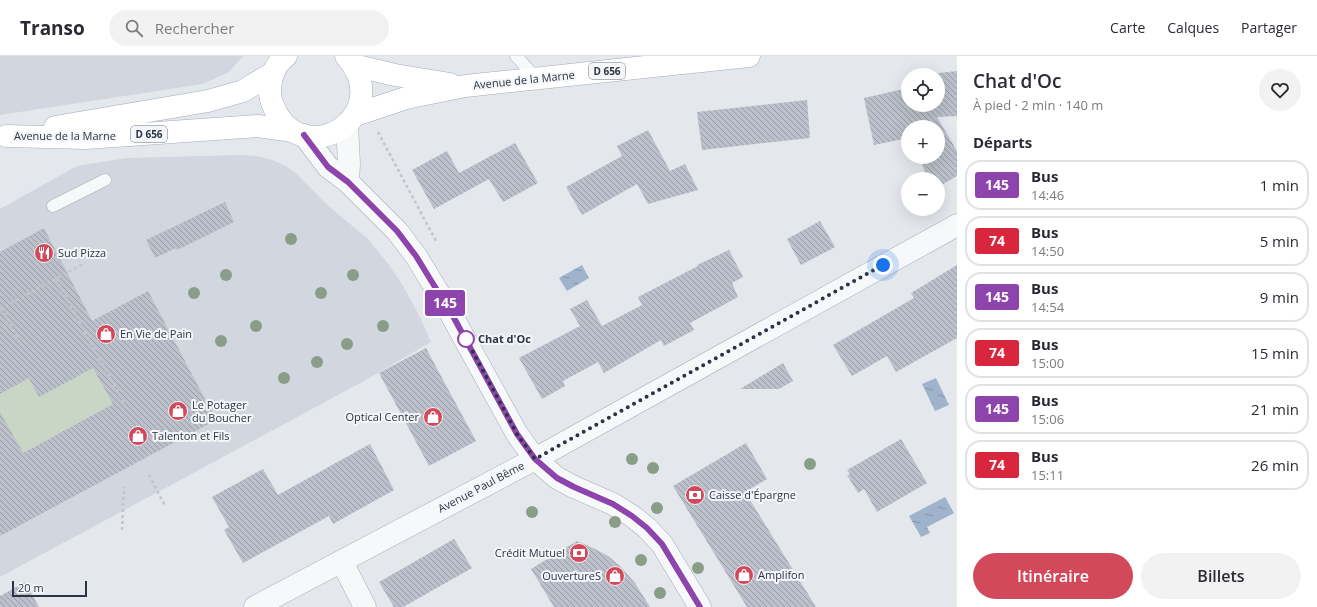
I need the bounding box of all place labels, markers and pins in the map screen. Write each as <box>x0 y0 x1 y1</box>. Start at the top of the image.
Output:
restaurant icon: Sud Pizza <box>33 242 55 264</box>
place label: Sud Pizza <box>58 245 106 260</box>
shop icon: En Vie de Pain <box>95 323 117 345</box>
place label: En Vie de Pain <box>120 326 192 341</box>
marker: Chat d'Oc <box>457 330 475 348</box>
place label: Chat d'Oc <box>478 331 531 346</box>
place label: Le Potager du Boucher <box>192 397 252 425</box>
shop icon: Le Potager du Boucher <box>167 400 189 422</box>
shop icon: Optical Center <box>422 406 444 428</box>
place label: Optical Center <box>346 409 419 424</box>
shop icon: Talenton et Fils <box>127 425 149 447</box>
place label: Talenton et Fils <box>152 428 229 443</box>
bank icon: Caisse d'Épargne <box>684 484 706 506</box>
place label: Caisse d'Épargne <box>709 487 796 502</box>
bank icon: Crédit Mutuel <box>568 542 590 564</box>
place label: Crédit Mutuel <box>495 545 565 560</box>
shop icon: Amplifon <box>733 564 755 586</box>
shop icon: OuvertureS <box>604 565 626 587</box>
place label: Amplifon <box>758 567 805 582</box>
place label: OuvertureS <box>542 568 601 583</box>

